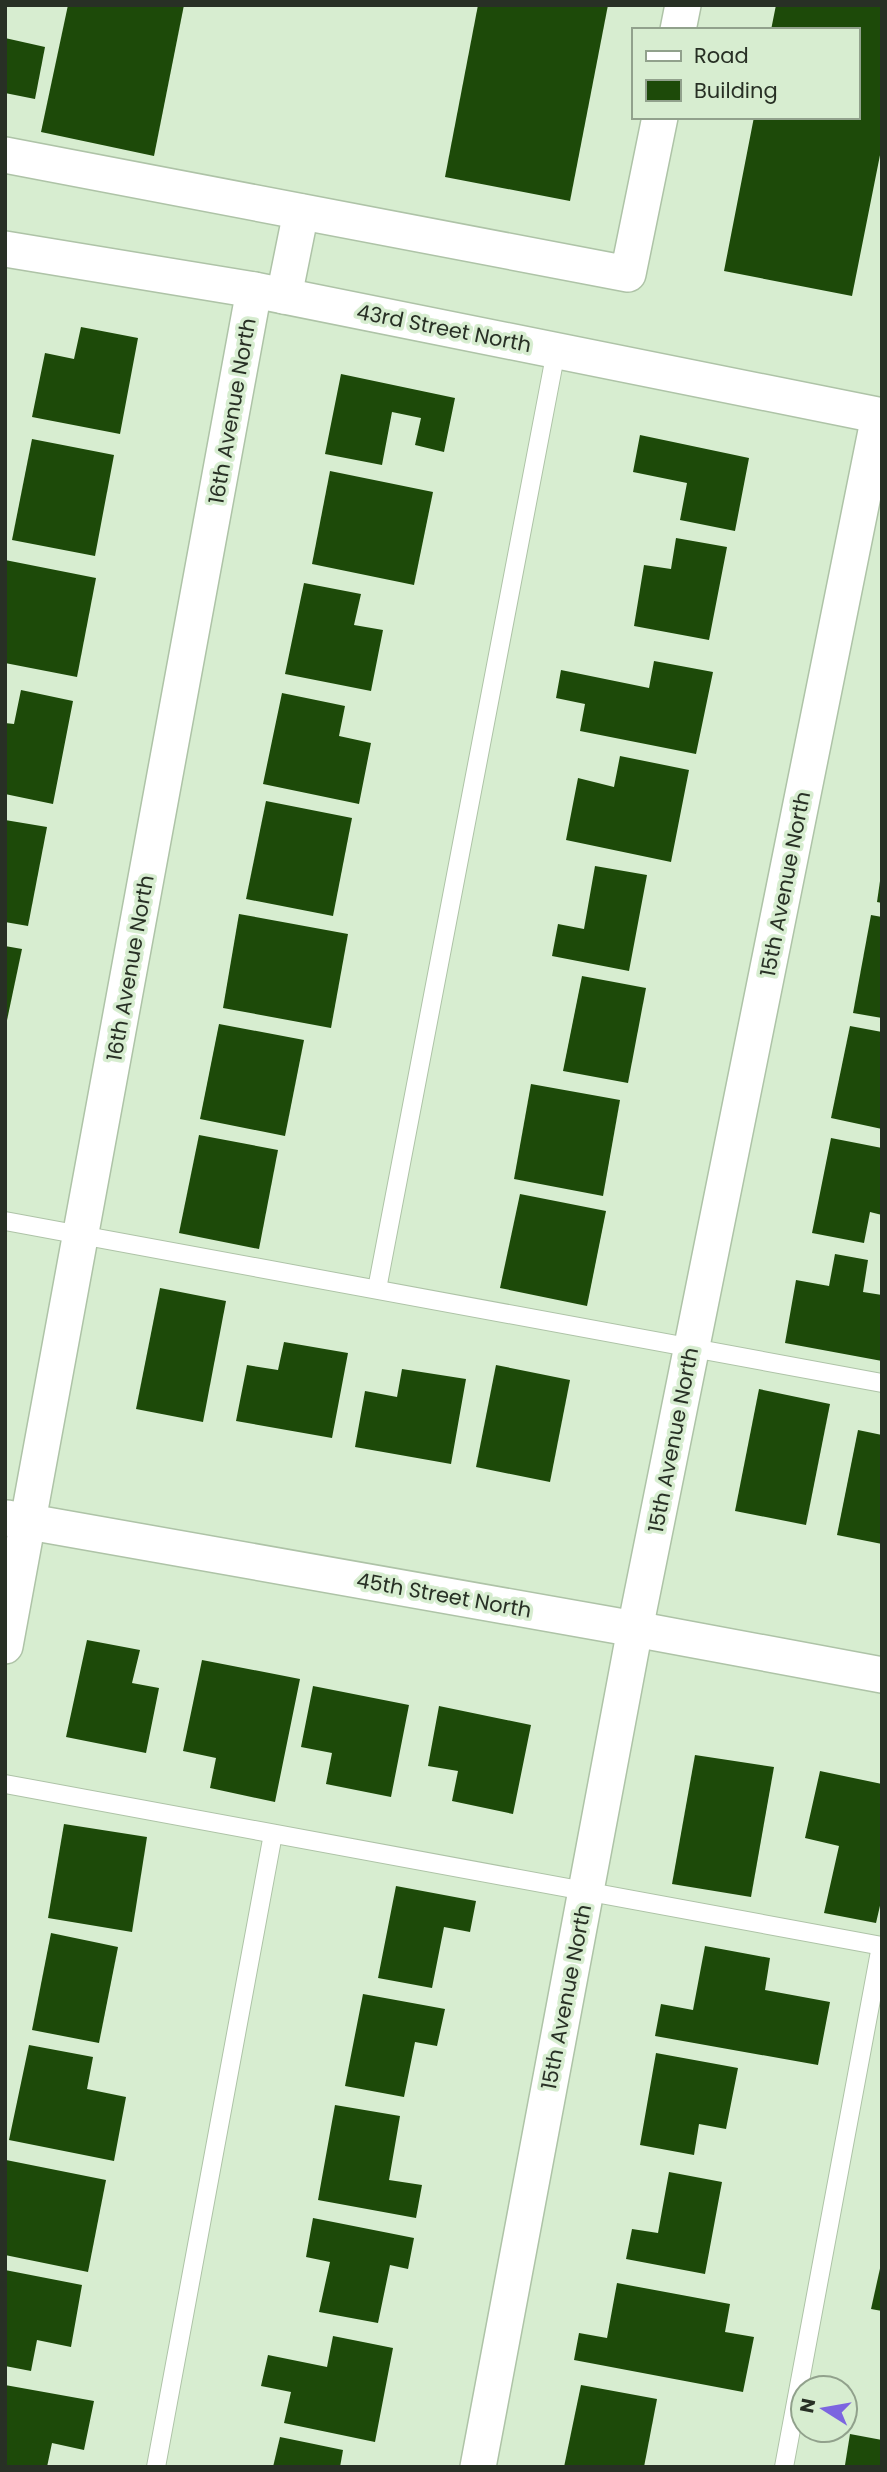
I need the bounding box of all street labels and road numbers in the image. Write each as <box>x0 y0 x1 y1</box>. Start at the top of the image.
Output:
street label: 43rd Street North <box>354 297 534 359</box>
street label: 16th Avenue North <box>201 316 263 506</box>
street label: 15th Avenue North <box>753 789 817 979</box>
street label: 16th Avenue North <box>99 873 161 1063</box>
street label: 15th Avenue North <box>641 1345 705 1535</box>
street label: 45th Street North <box>354 1565 534 1625</box>
street label: 15th Avenue North <box>534 1902 598 2092</box>

